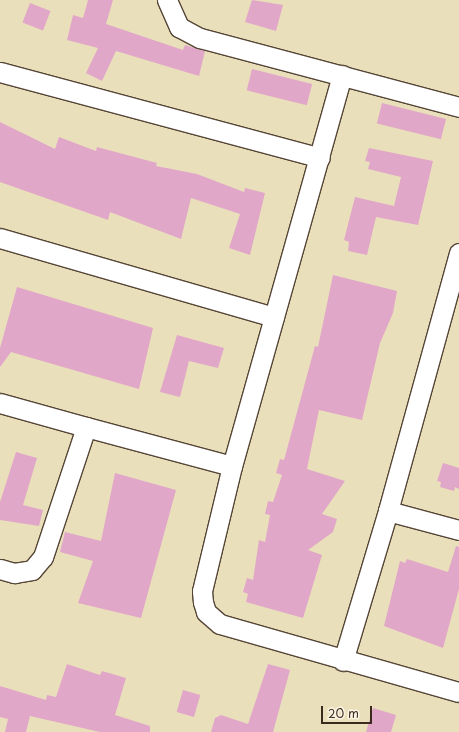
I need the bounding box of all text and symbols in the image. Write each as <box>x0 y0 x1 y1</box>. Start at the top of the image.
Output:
scale bar <box>323 698 374 724</box>
text: 20 m <box>328 704 359 722</box>

